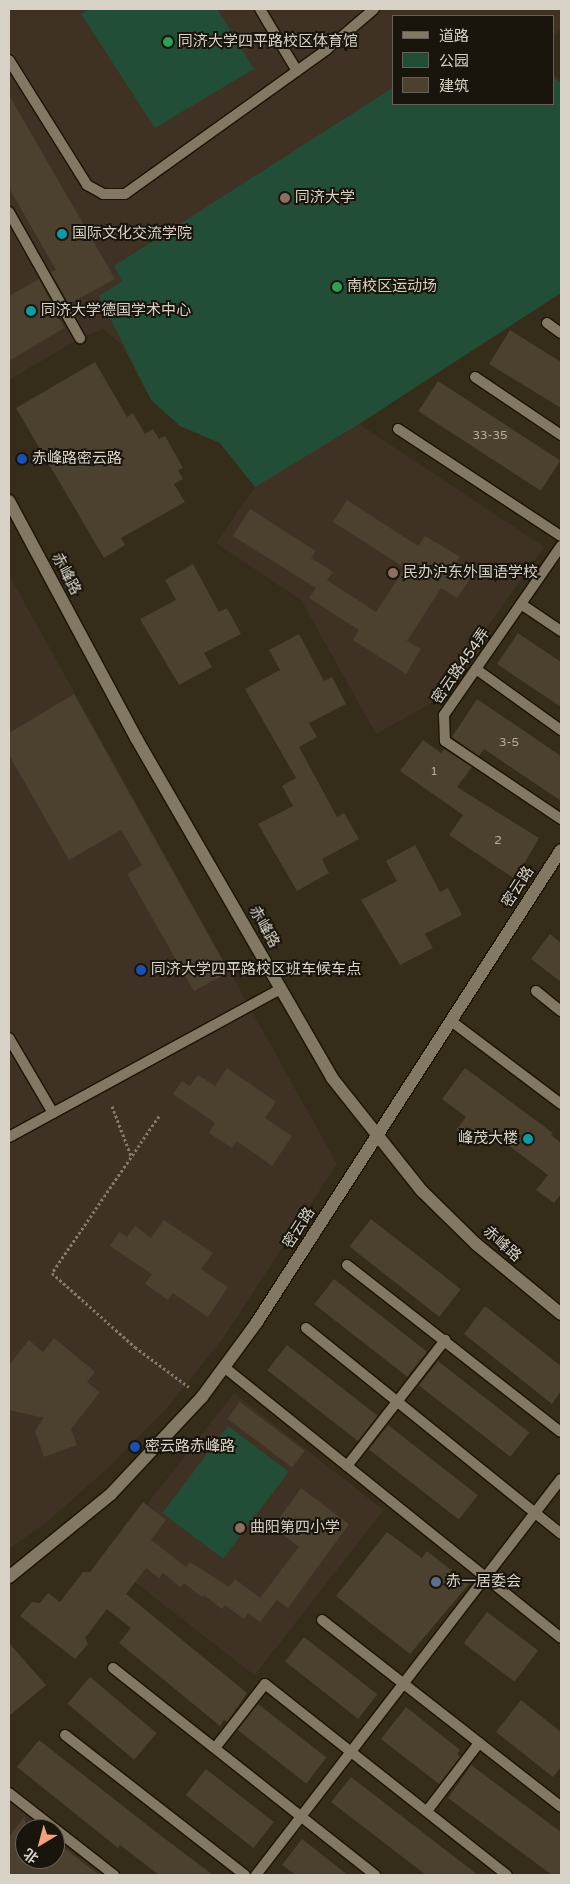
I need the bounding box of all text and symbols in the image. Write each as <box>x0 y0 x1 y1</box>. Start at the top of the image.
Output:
legend <box>392 15 555 105</box>
text: 道路 <box>439 27 469 45</box>
place label: 同济大学四平路校区体育馆 <box>178 33 358 51</box>
marker: 同济大学四平路校区体育馆 <box>162 36 174 48</box>
text: 公园 <box>439 52 469 70</box>
text: 建筑 <box>439 77 469 95</box>
place label: 同济大学 <box>295 189 355 207</box>
marker: 同济大学 <box>279 192 291 204</box>
place label: 国际文化交流学院 <box>72 225 192 243</box>
marker: 国际文化交流学院 <box>56 228 68 240</box>
place label: 南校区运动场 <box>347 278 437 296</box>
marker: 南校区运动场 <box>331 281 343 293</box>
place label: 同济大学德国学术中心 <box>41 302 191 320</box>
marker: 同济大学德国学术中心 <box>25 305 37 317</box>
house number: 33-35 <box>472 429 508 443</box>
place label: 赤峰路密云路 <box>32 450 122 468</box>
marker: 赤峰路密云路 <box>16 453 28 465</box>
street label: 赤峰路 <box>47 550 85 598</box>
place label: 民办沪东外国语学校 <box>403 564 538 582</box>
marker: 民办沪东外国语学校 <box>387 567 399 579</box>
street label: 密云路454弄 <box>428 625 494 707</box>
house number: 3-5 <box>499 736 519 750</box>
house number: 1 <box>430 765 438 779</box>
house number: 2 <box>494 834 502 848</box>
street label: 密云路 <box>498 863 538 911</box>
street label: 赤峰路 <box>245 903 283 951</box>
place label: 同济大学四平路校区班车候车点 <box>151 961 361 979</box>
marker: 同济大学四平路校区班车候车点 <box>135 964 147 976</box>
place label: 峰茂大楼 <box>458 1130 518 1148</box>
marker: 峰茂大楼 <box>522 1133 534 1145</box>
street label: 密云路 <box>279 1204 319 1252</box>
street label: 赤峰路 <box>479 1222 525 1266</box>
place label: 密云路赤峰路 <box>145 1438 235 1456</box>
marker: 密云路赤峰路 <box>129 1441 141 1453</box>
place label: 曲阳第四小学 <box>250 1519 340 1537</box>
marker: 曲阳第四小学 <box>234 1522 246 1534</box>
place label: 赤一居委会 <box>446 1573 521 1591</box>
marker: 赤一居委会 <box>430 1576 442 1588</box>
north arrow <box>15 1819 65 1869</box>
text: 北 <box>21 1845 42 1867</box>

